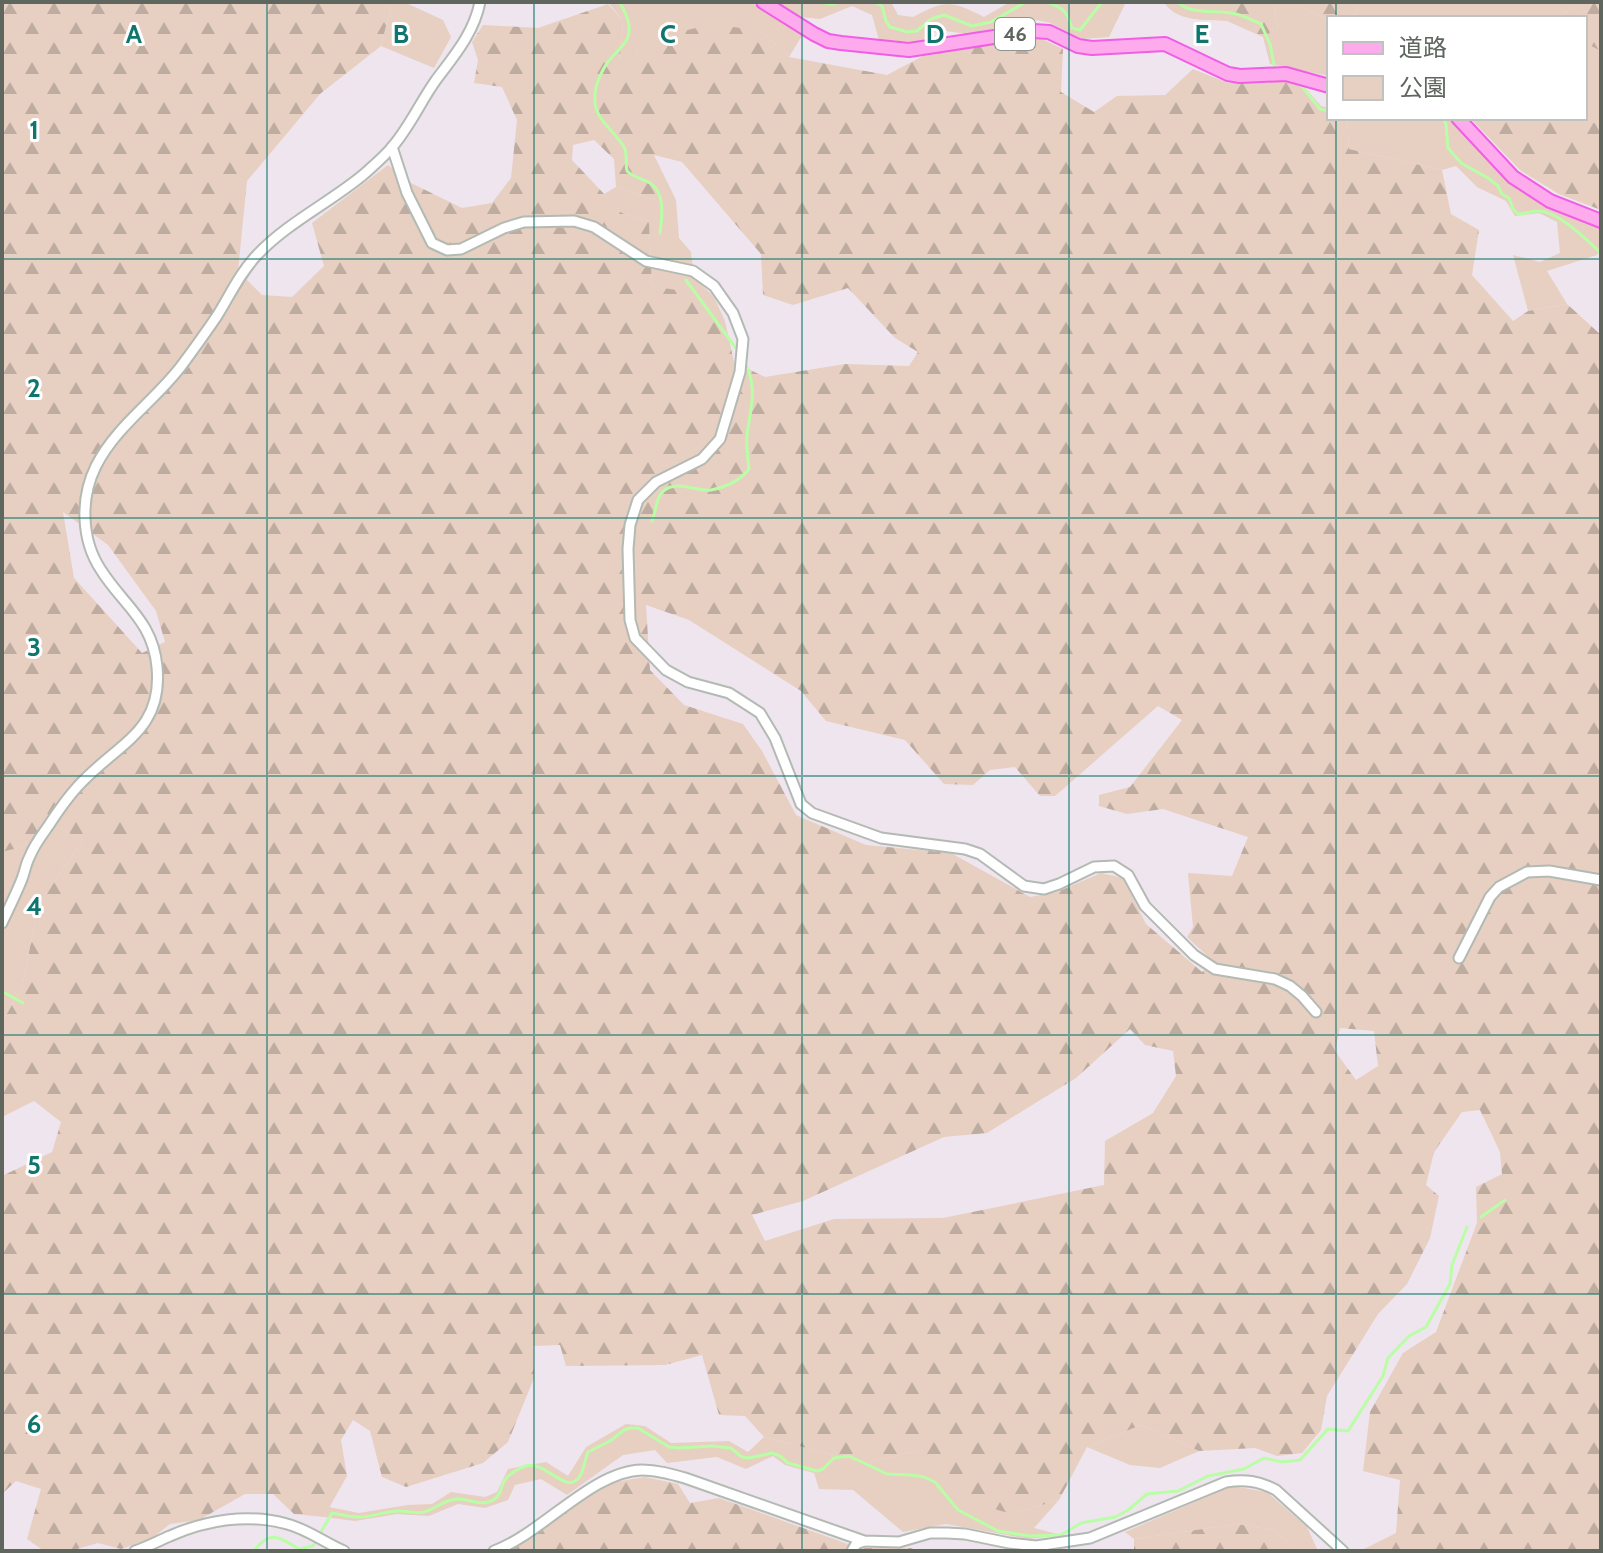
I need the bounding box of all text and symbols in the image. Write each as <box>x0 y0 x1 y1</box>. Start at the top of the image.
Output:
legend <box>1327 16 1587 120</box>
text: A <box>126 18 143 50</box>
text: B <box>393 18 409 50</box>
text: C <box>660 18 676 50</box>
text: D <box>926 18 944 50</box>
road number: 46 <box>995 18 1035 50</box>
text: E <box>1195 18 1209 50</box>
text: 道路 <box>1399 33 1447 62</box>
text: 公園 <box>1399 73 1447 102</box>
text: 1 <box>29 114 39 146</box>
text: 2 <box>27 372 41 404</box>
text: 3 <box>27 631 41 663</box>
text: 4 <box>26 890 42 922</box>
text: 5 <box>27 1149 41 1181</box>
text: 6 <box>27 1408 41 1440</box>

